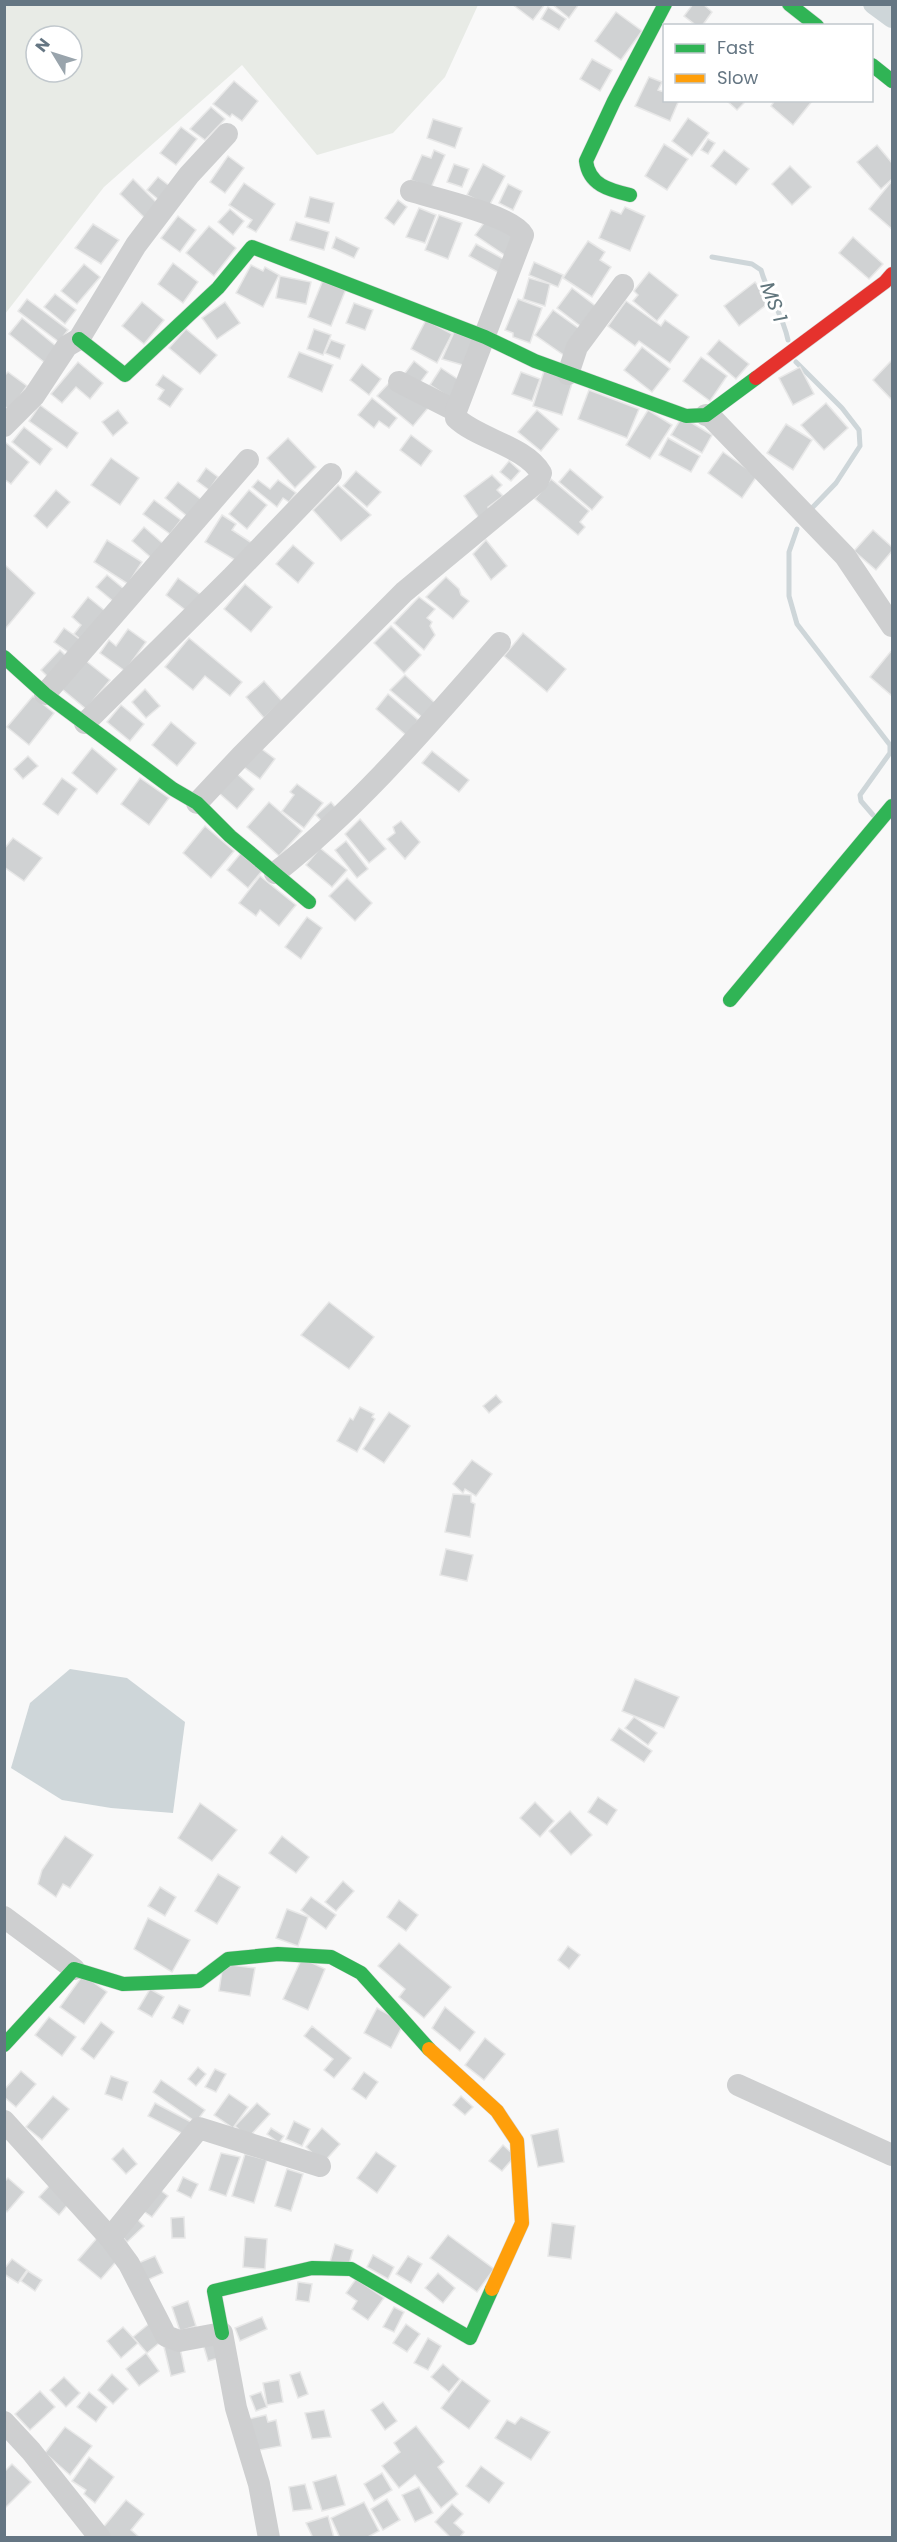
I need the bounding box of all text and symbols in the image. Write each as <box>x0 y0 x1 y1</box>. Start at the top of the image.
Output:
north arrow <box>24 24 84 84</box>
legend <box>663 24 873 102</box>
text: N <box>30 33 55 57</box>
text: Fast <box>717 35 754 60</box>
text: Slow <box>717 65 759 90</box>
water label: MS 1 <box>754 278 794 326</box>

